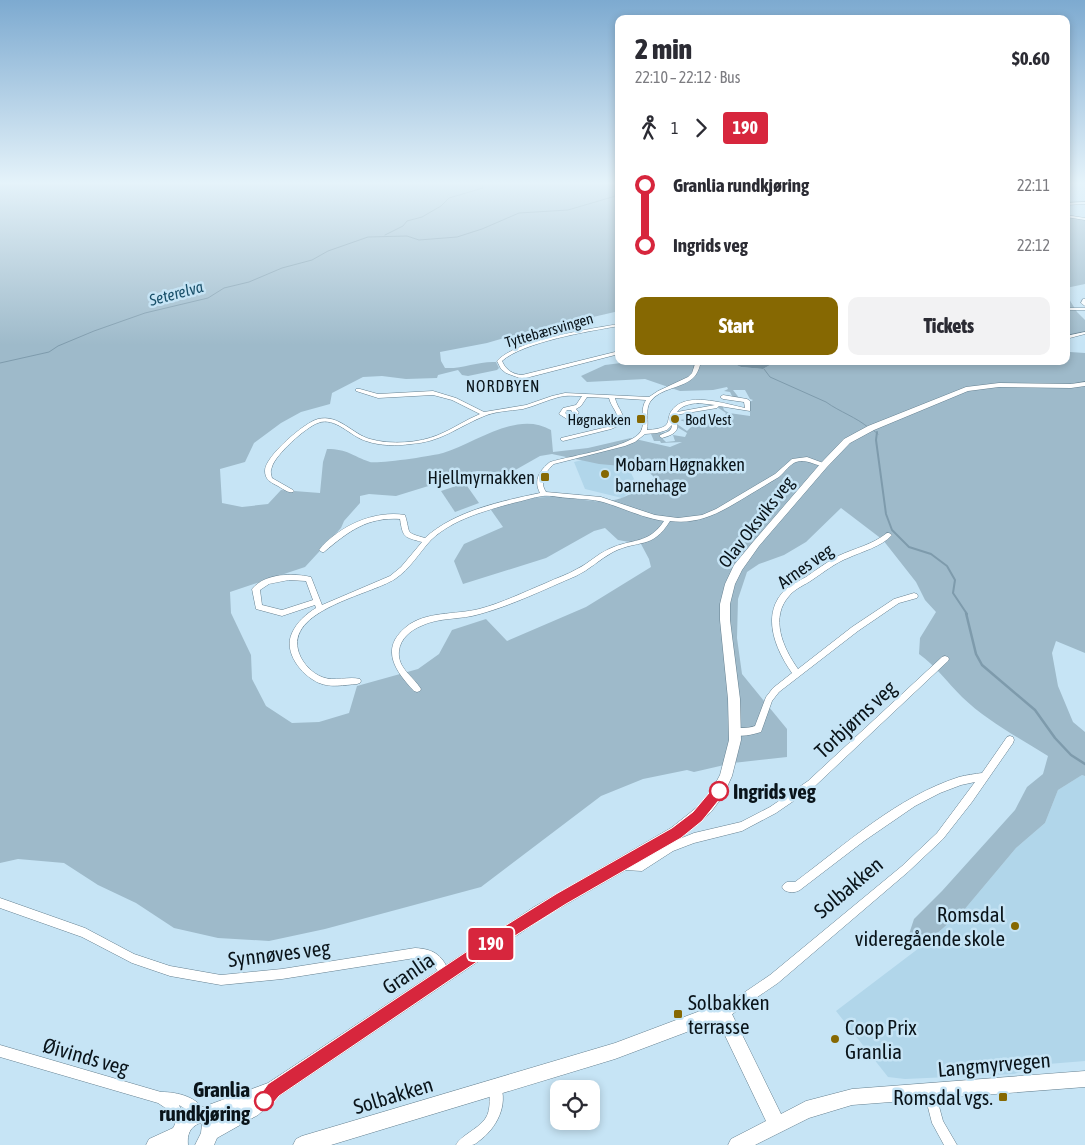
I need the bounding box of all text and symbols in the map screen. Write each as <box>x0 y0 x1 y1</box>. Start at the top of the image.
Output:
text: 2 min <box>635 33 692 65</box>
text: $0.60 <box>1012 47 1050 69</box>
text: 22:10 – 22:12 · Bus <box>635 68 740 86</box>
icon: walk <box>635 114 663 142</box>
icon: forward <box>687 114 715 142</box>
text: 190 <box>733 117 758 138</box>
text: 1 <box>671 119 679 137</box>
text: Granlia rundkjøring <box>673 174 809 196</box>
text: 22:11 <box>1017 176 1050 194</box>
text: Ingrids veg <box>673 234 748 256</box>
text: 22:12 <box>1017 236 1050 254</box>
water label: Seterelva <box>146 277 206 309</box>
button: Start <box>635 297 838 355</box>
button: Tickets <box>848 297 1050 355</box>
street label: Tyttebærsvingen <box>503 309 595 351</box>
district label: NORDBYEN <box>466 377 540 395</box>
place label: Høgnakken <box>568 411 631 428</box>
place label: Bod Vest <box>685 411 732 428</box>
marker: Høgnakken <box>635 413 647 425</box>
marker: Bod Vest <box>669 413 681 425</box>
place label: Mobarn Høgnakken barnehage <box>615 454 745 496</box>
place label: Hjellmyrnakken <box>428 467 535 488</box>
marker: Mobarn Høgnakken barnehage <box>599 468 611 480</box>
marker: Hjellmyrnakken <box>539 471 551 483</box>
street label: Olav Oksviks veg <box>714 472 798 572</box>
street label: Arnes veg <box>773 539 837 593</box>
street label: Torbjørns veg <box>809 675 901 763</box>
place label: Ingrids veg <box>733 779 817 803</box>
marker: Ingrids veg <box>709 781 729 801</box>
street label: Solbakken <box>809 852 887 922</box>
place label: Romsdal videregående skole <box>855 902 1005 950</box>
marker: Romsdal videregående skole <box>1009 920 1021 932</box>
line badge: 190 <box>462 928 520 960</box>
text: 190 <box>478 933 504 954</box>
street label: Synnøves veg <box>227 935 331 971</box>
street label: Granlia <box>378 947 438 999</box>
place label: Solbakken terrasse <box>688 990 770 1038</box>
marker: Solbakken terrasse <box>672 1008 684 1020</box>
place label: Coop Prix Granlia <box>845 1015 917 1063</box>
street label: Øivinds veg <box>40 1032 132 1080</box>
marker: Coop Prix Granlia <box>829 1033 841 1045</box>
street label: Langmyrvegen <box>936 1047 1052 1081</box>
street label: Solbakken <box>350 1072 436 1118</box>
place label: Granlia rundkjøring <box>159 1077 251 1125</box>
map controls <box>550 1080 600 1130</box>
button: locate <box>550 1080 600 1130</box>
place label: Romsdal vgs. <box>893 1085 993 1109</box>
marker: Granlia rundkjøring <box>254 1091 274 1111</box>
marker: Romsdal vgs. <box>997 1091 1009 1103</box>

